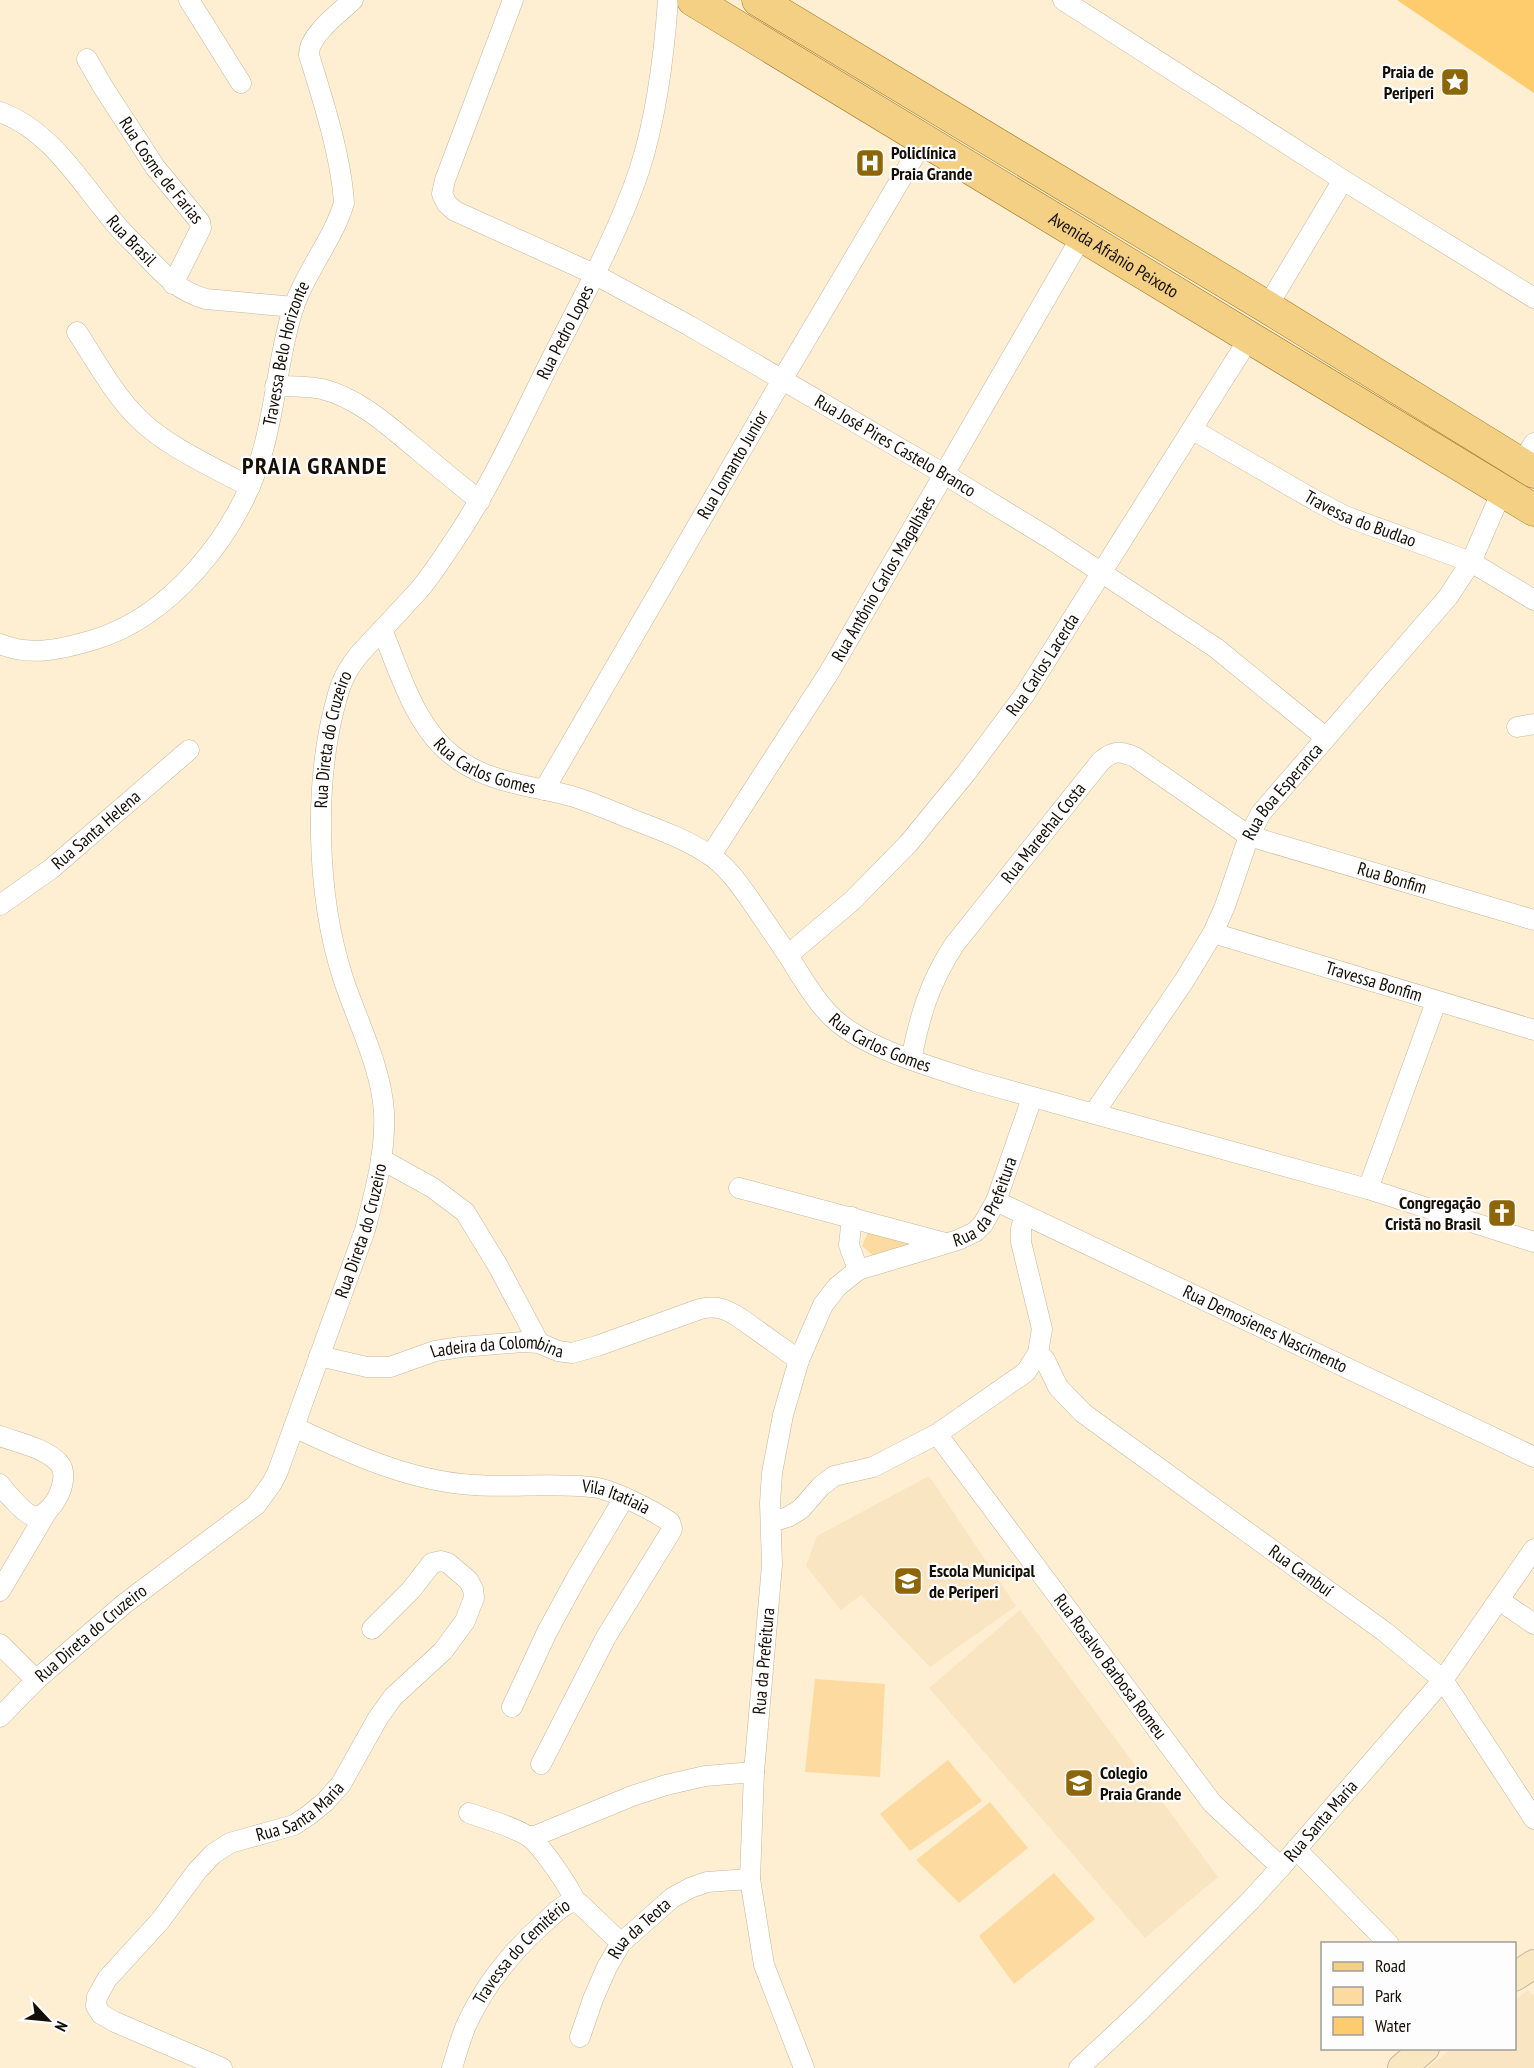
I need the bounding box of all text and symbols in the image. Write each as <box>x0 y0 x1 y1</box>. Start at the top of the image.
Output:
place label: Praia de Periperi <box>1382 60 1434 104</box>
place icon: Praia de Periperi <box>1439 66 1471 98</box>
street label: Rua Cosme de Farias <box>114 112 209 228</box>
place label: Policlínica Praia Grande <box>891 141 973 185</box>
hospital icon: Policlínica Praia Grande <box>854 147 886 179</box>
street label: Avenida Afrânio Peixoto <box>1045 207 1183 303</box>
street label: Rua Brasil <box>102 210 162 271</box>
street label: Travessa Belo Horizonte <box>257 277 314 428</box>
street label: Rua Pedro Lopes <box>531 281 598 383</box>
street label: Rua José Pires Castelo Branco <box>811 389 981 502</box>
street label: Rua Lomanto Junior <box>692 406 773 523</box>
district label: PRAIA GRANDE <box>242 450 388 481</box>
street label: Travessa do Budlao <box>1301 485 1420 552</box>
street label: Rua Antônio Carlos Magalhães <box>826 491 940 665</box>
street label: Rua Carlos Lacerda <box>1001 609 1084 720</box>
street label: Rua Direta do Cruzeiro <box>309 666 357 809</box>
street label: Rua Carlos Gomes <box>429 733 538 799</box>
street label: Rua Boa Esperanca <box>1237 738 1327 844</box>
street label: Rua Mareehal Costa <box>996 778 1090 888</box>
street label: Rua Santa Helena <box>47 785 145 874</box>
street label: Rua Bonfim <box>1355 857 1430 899</box>
street label: Travessa Bonfim <box>1323 956 1425 1007</box>
street label: Rua Carlos Gomes <box>824 1008 934 1077</box>
street label: Rua da Prefeitura <box>950 1154 1022 1252</box>
street label: Rua Direta do Cruzeiro <box>329 1161 391 1301</box>
place label: Congregação Cristã no Brasil <box>1385 1191 1482 1235</box>
church icon: Congregação Cristã no Brasil <box>1486 1197 1518 1229</box>
street label: Rua Demosienes Nascimento <box>1179 1280 1352 1378</box>
street label: Ladeira da Colombina <box>427 1330 565 1363</box>
street label: Vila Itatiaia <box>580 1474 654 1519</box>
street label: Rua Cambuí <box>1264 1540 1338 1602</box>
place label: Escola Municipal de Periperi <box>929 1559 1036 1603</box>
school or university icon: Escola Municipal de Periperi <box>892 1565 924 1597</box>
street label: Rua Direta do Cruzeiro <box>30 1579 152 1687</box>
street label: Rua Rosalvo Barbosa Romeu <box>1049 1589 1172 1743</box>
street label: Rua da Prefeitura <box>747 1607 779 1715</box>
place label: Colegio Praia Grande <box>1100 1761 1182 1805</box>
school or university icon: Colegio Praia Grande <box>1063 1767 1095 1799</box>
street label: Rua Santa Maria <box>1279 1775 1362 1866</box>
street label: Rua Santa Maria <box>253 1777 349 1846</box>
street label: Rua da Teota <box>602 1892 675 1963</box>
street label: Travessa do Cemitério <box>467 1893 574 2008</box>
legend <box>1321 1942 1516 2050</box>
text: Road <box>1375 1954 1406 1977</box>
text: Park <box>1375 1984 1402 2007</box>
north arrow <box>18 1990 78 2050</box>
text: Water <box>1375 2014 1411 2037</box>
text: N <box>51 2018 72 2035</box>

